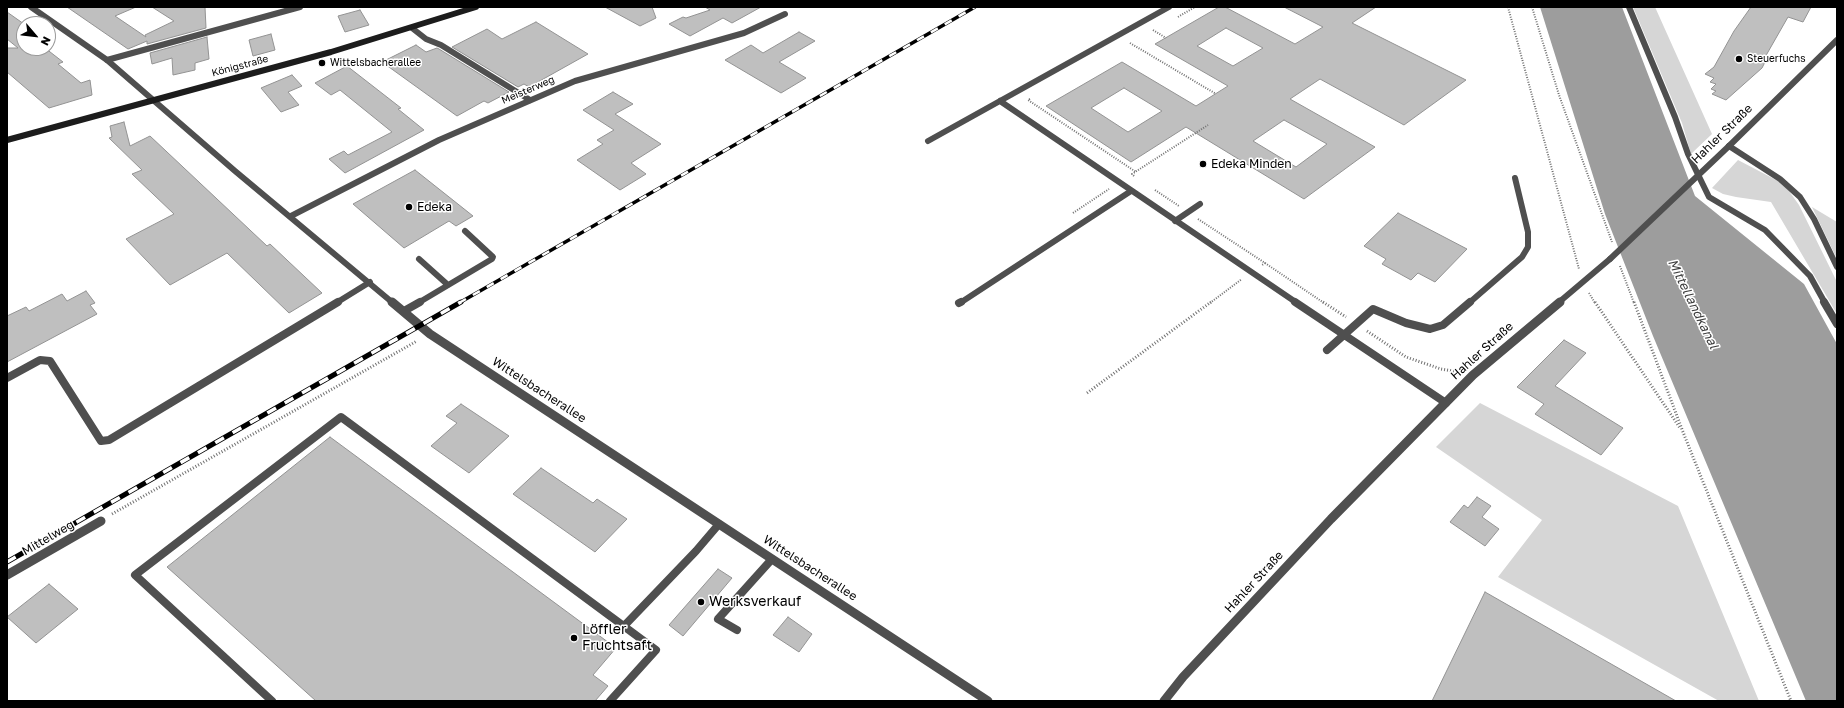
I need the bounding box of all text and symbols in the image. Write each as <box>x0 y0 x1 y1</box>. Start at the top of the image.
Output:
north arrow <box>16 16 56 56</box>
text: N <box>38 35 54 48</box>
street label: Königstraße <box>210 53 270 79</box>
place label: Steuerfuchs <box>1747 53 1806 65</box>
marker: Steuerfuchs <box>1734 54 1744 64</box>
place label: Wittelsbacherallee <box>330 57 421 69</box>
marker: Wittelsbacherallee <box>317 58 327 68</box>
street label: Meisterweg <box>500 73 556 107</box>
street label: Hahler Straße <box>1689 101 1755 167</box>
place label: Edeka Minden <box>1211 157 1292 171</box>
marker: Edeka Minden <box>1198 159 1208 169</box>
place label: Edeka <box>417 200 452 214</box>
marker: Edeka <box>404 202 414 212</box>
water label: Mittellandkanal <box>1664 256 1722 352</box>
street label: Hahler Straße <box>1448 319 1516 383</box>
street label: Wittelsbacherallee <box>489 354 589 426</box>
street label: Mittelweg <box>19 517 77 559</box>
street label: Wittelsbacherallee <box>760 532 860 604</box>
street label: Hahler Straße <box>1222 548 1286 616</box>
place label: Werksverkauf <box>709 594 801 610</box>
marker: Werksverkauf <box>696 597 706 607</box>
place label: Löffler Fruchtsaft <box>582 622 652 654</box>
marker: Löffler Fruchtsaft <box>569 633 579 643</box>

